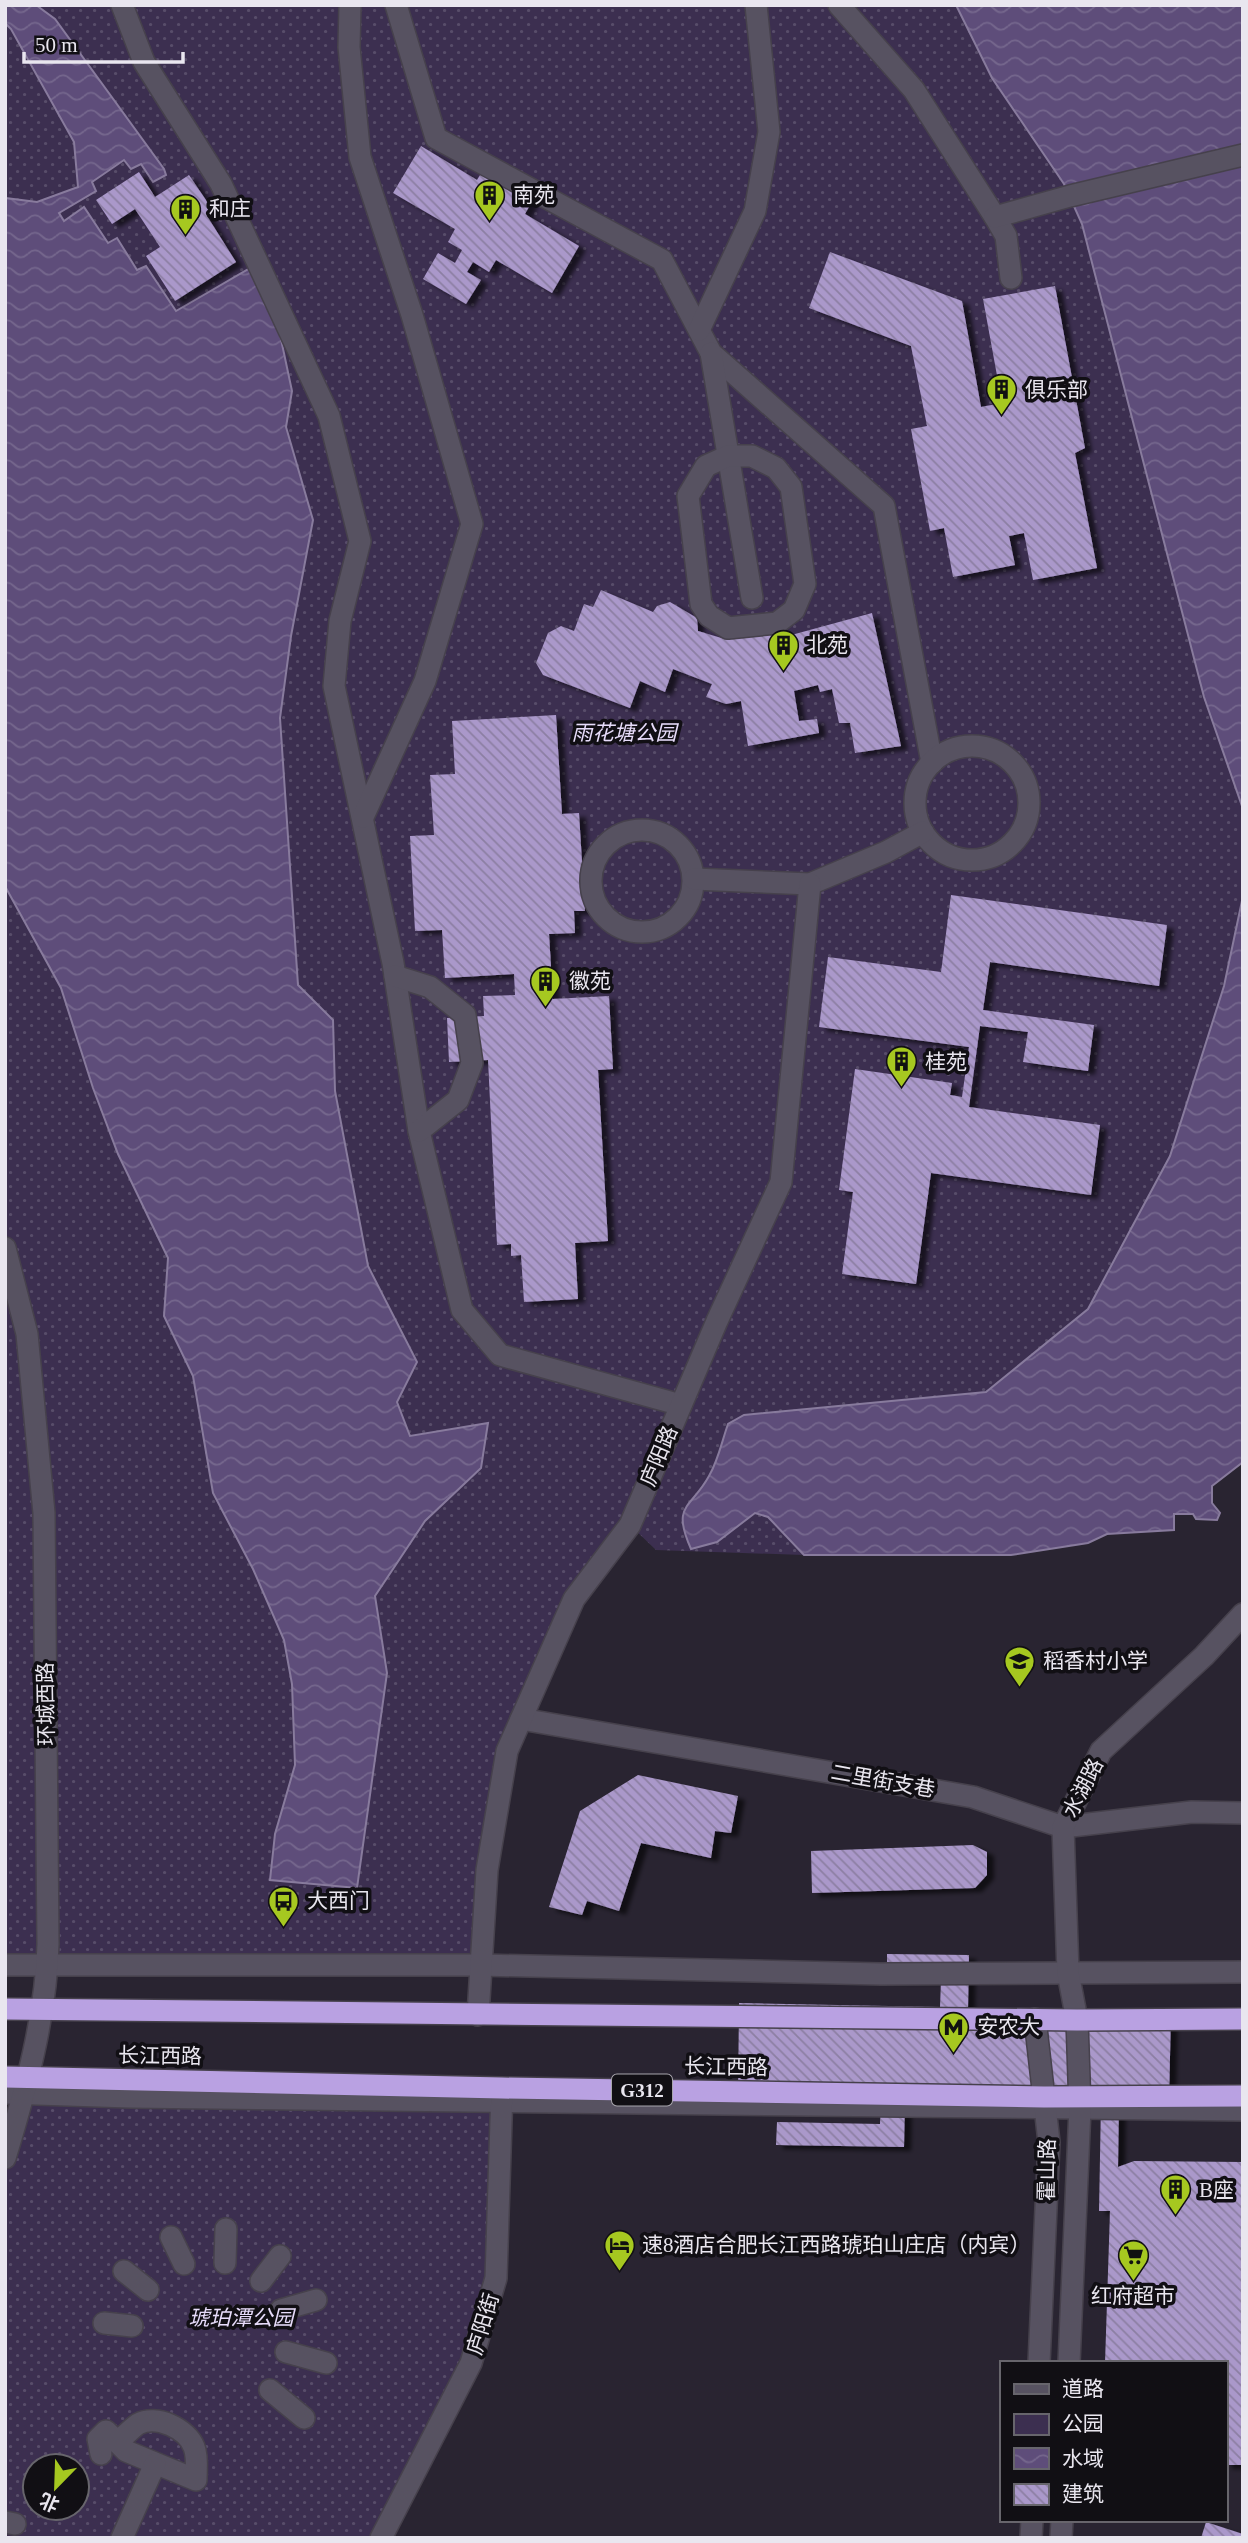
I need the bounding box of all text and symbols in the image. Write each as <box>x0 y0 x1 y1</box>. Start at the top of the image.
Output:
scale bar <box>24 21 184 65</box>
text: 50 m <box>35 33 78 57</box>
building icon: 南苑 <box>473 178 507 222</box>
place label: 南苑 <box>513 183 555 207</box>
building icon: 和庄 <box>169 192 203 236</box>
place label: 和庄 <box>209 197 251 221</box>
building icon: 俱乐部 <box>985 373 1019 417</box>
place label: 俱乐部 <box>1025 378 1088 402</box>
building icon: 北苑 <box>766 628 800 672</box>
place label: 北苑 <box>806 633 848 657</box>
park label: 雨花塘公园 <box>572 721 679 745</box>
building icon: 徽苑 <box>529 964 563 1008</box>
place label: 徽苑 <box>569 969 611 993</box>
building icon: 桂苑 <box>885 1045 919 1089</box>
place label: 桂苑 <box>925 1050 967 1074</box>
street label: 庐阳路 <box>636 1422 682 1490</box>
school or university icon: 稻香村小学 <box>1003 1644 1037 1688</box>
place label: 稻香村小学 <box>1043 1649 1148 1673</box>
street label: 环城西路 <box>33 1662 59 1746</box>
street label: 水湖路 <box>1058 1754 1108 1822</box>
street label: 二里街支巷 <box>829 1760 937 1802</box>
bus stop icon: 大西门 <box>267 1884 301 1928</box>
place label: 大西门 <box>307 1889 370 1913</box>
metro station icon: 安农大 <box>937 2010 971 2054</box>
place label: 安农大 <box>977 2015 1040 2039</box>
street label: 长江西路 <box>118 2043 202 2069</box>
street label: 长江西路 <box>684 2054 768 2080</box>
road number: G312 <box>612 2074 672 2106</box>
street label: 霍山路 <box>1034 2138 1060 2202</box>
building icon: B座 <box>1159 2173 1193 2217</box>
place label: B座 <box>1199 2178 1234 2202</box>
hotel icon: 速8酒店合肥长江西路琥珀山庄店（内宾） <box>602 2228 636 2272</box>
place label: 速8酒店合肥长江西路琥珀山庄店（内宾） <box>642 2233 1031 2257</box>
supermarket icon: 红府超市 <box>1116 2239 1150 2283</box>
place label: 红府超市 <box>1091 2284 1175 2308</box>
street label: 庐阳街 <box>462 2290 504 2358</box>
park label: 琥珀潭公园 <box>189 2306 296 2330</box>
legend <box>1000 2361 1227 2522</box>
text: 道路 <box>1062 2377 1104 2401</box>
text: 公园 <box>1062 2412 1104 2436</box>
text: 水域 <box>1062 2447 1104 2471</box>
north arrow <box>21 2452 91 2522</box>
text: 建筑 <box>1062 2482 1104 2506</box>
text: 北 <box>37 2489 62 2516</box>

